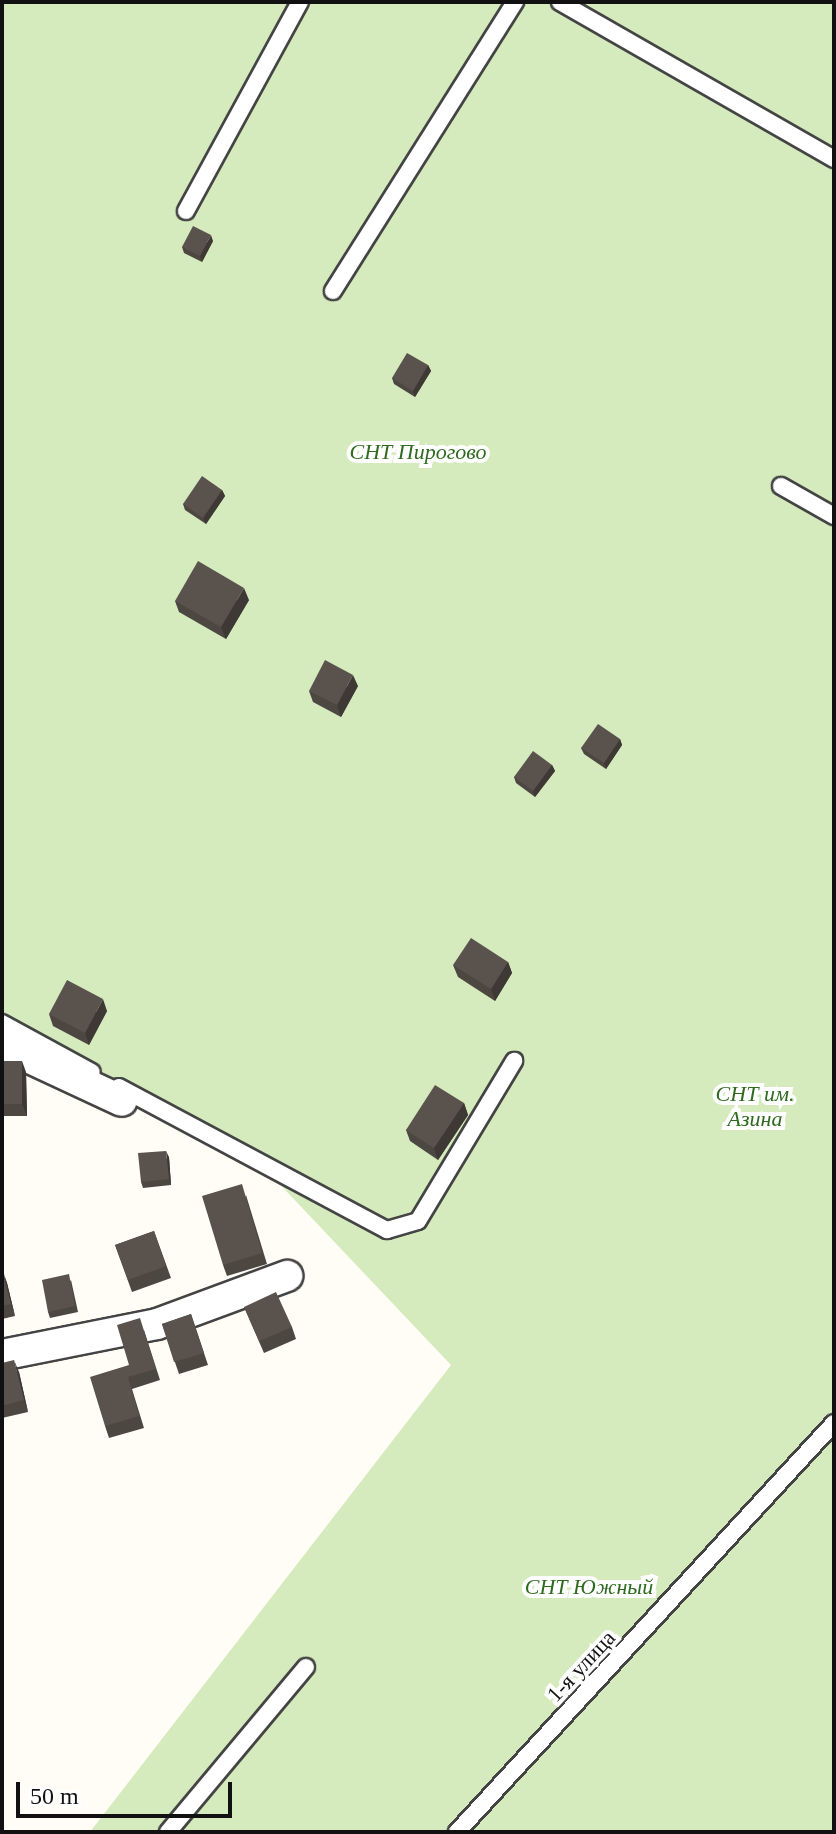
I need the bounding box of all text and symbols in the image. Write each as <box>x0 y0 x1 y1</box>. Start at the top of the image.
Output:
park label: СНТ Пирогово <box>349 439 487 465</box>
park label: СНТ им. Азина <box>716 1080 794 1132</box>
park label: СНТ Южный <box>525 1574 653 1600</box>
street label: 1-я улица <box>541 1625 621 1707</box>
scale bar <box>20 1766 236 1816</box>
text: 50 m <box>30 1783 79 1809</box>

